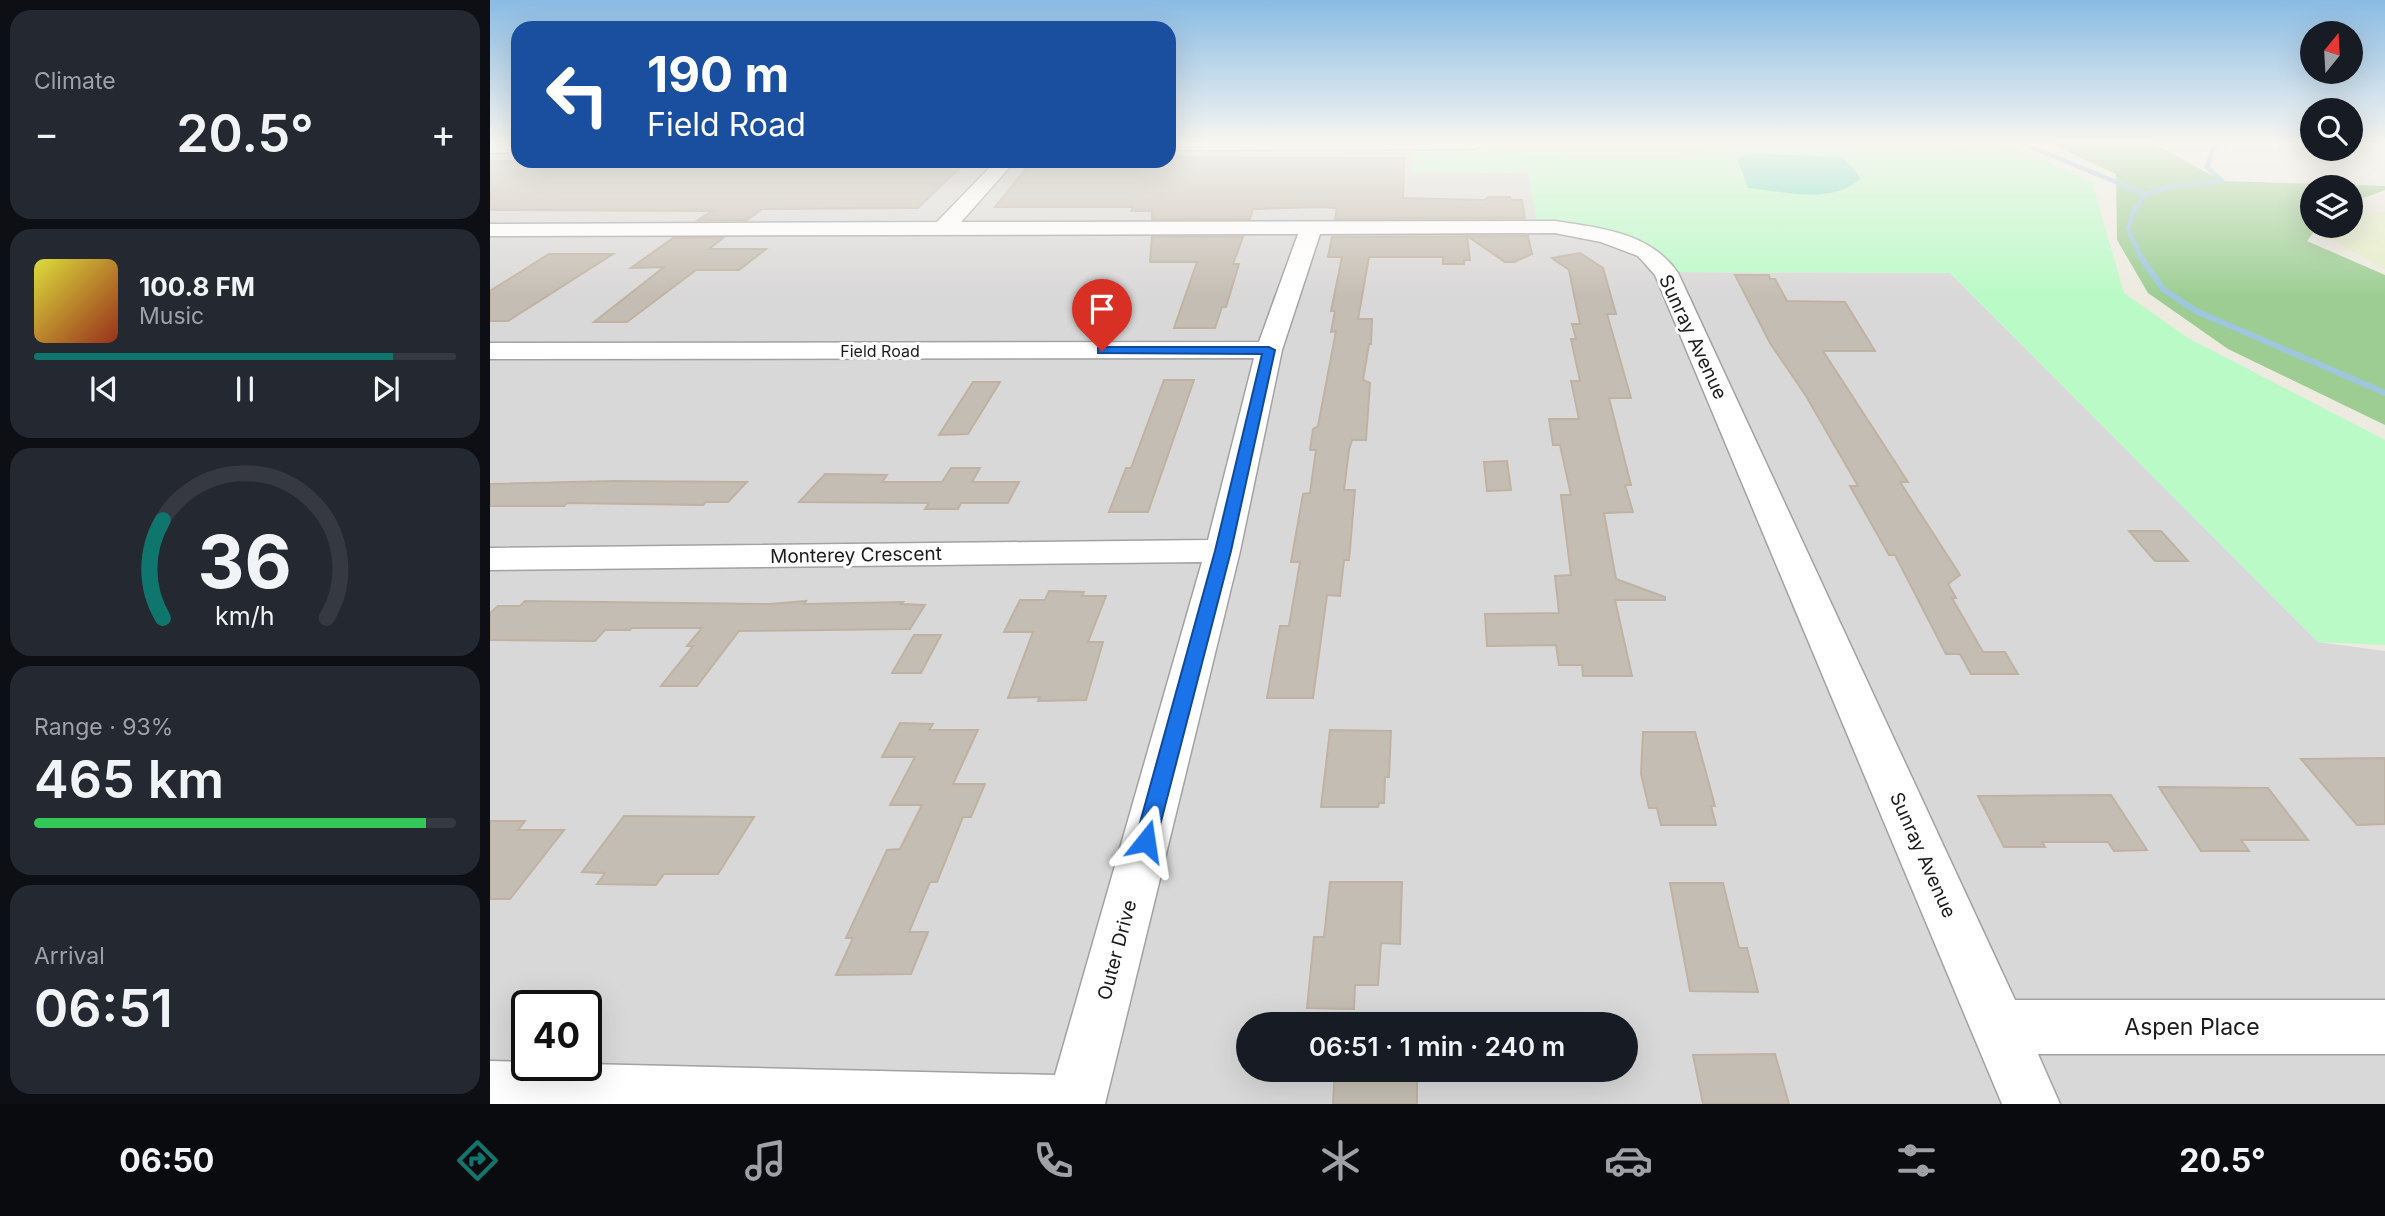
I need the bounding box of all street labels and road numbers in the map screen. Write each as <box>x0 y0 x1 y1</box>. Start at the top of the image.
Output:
street label: Sunray Avenue <box>1654 271 1732 403</box>
street label: Field Road <box>840 341 920 361</box>
street label: Monterey Crescent <box>770 542 942 568</box>
street label: Sunray Avenue <box>1885 789 1961 921</box>
street label: Outer Drive <box>1093 898 1141 1002</box>
street label: Aspen Place <box>2124 1013 2260 1041</box>

